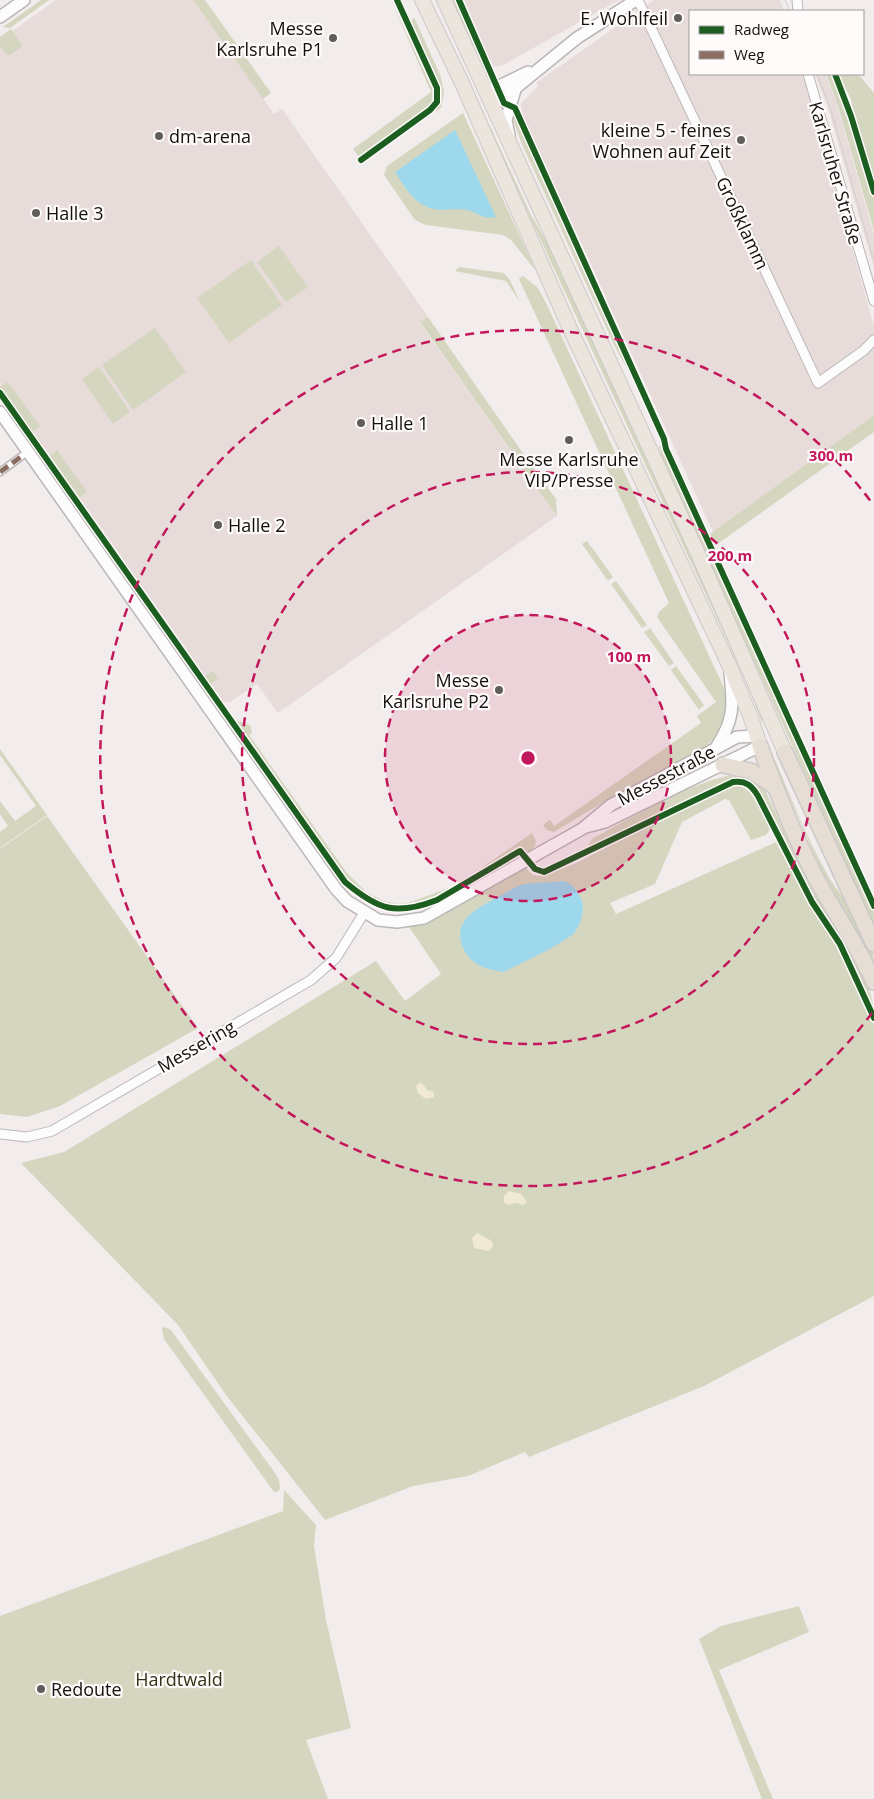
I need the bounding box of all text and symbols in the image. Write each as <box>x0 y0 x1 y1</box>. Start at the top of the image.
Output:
place label: E. Wohlfeil <box>580 6 668 30</box>
legend <box>689 10 864 75</box>
marker: E. Wohlfeil <box>672 12 684 24</box>
place label: Messe Karlsruhe P1 <box>216 16 323 61</box>
text: Radweg <box>734 19 789 39</box>
marker: Messe Karlsruhe P1 <box>327 32 339 44</box>
text: Weg <box>734 44 764 64</box>
street label: Karlsruher Straße <box>804 99 868 247</box>
place label: kleine 5 - feines Wohnen auf Zeit <box>593 118 731 163</box>
place label: dm-arena <box>169 124 251 148</box>
marker: dm-arena <box>153 130 165 142</box>
marker: kleine 5 - feines Wohnen auf Zeit <box>735 134 747 146</box>
street label: Großklamm <box>711 173 775 273</box>
place label: Halle 3 <box>46 201 103 225</box>
marker: Halle 3 <box>30 207 42 219</box>
place label: Halle 1 <box>371 411 428 435</box>
marker: Halle 1 <box>355 417 367 429</box>
marker: Messe Karlsruhe VIP/Presse <box>563 434 575 446</box>
text: 300 m <box>809 445 853 465</box>
place label: Messe Karlsruhe VIP/Presse <box>499 447 639 492</box>
place label: Halle 2 <box>228 513 285 537</box>
marker: Halle 2 <box>212 519 224 531</box>
text: 200 m <box>708 545 752 565</box>
text: 100 m <box>607 646 651 666</box>
place label: Messe Karlsruhe P2 <box>382 668 489 713</box>
marker: Messe Karlsruhe P2 <box>493 684 505 696</box>
street label: Messestraße <box>613 739 719 811</box>
centre of rings <box>519 749 537 767</box>
street label: Messering <box>153 1014 240 1078</box>
park label: Hardtwald <box>135 1667 223 1691</box>
place label: Redoute <box>51 1677 122 1701</box>
marker: Redoute <box>35 1683 47 1695</box>

